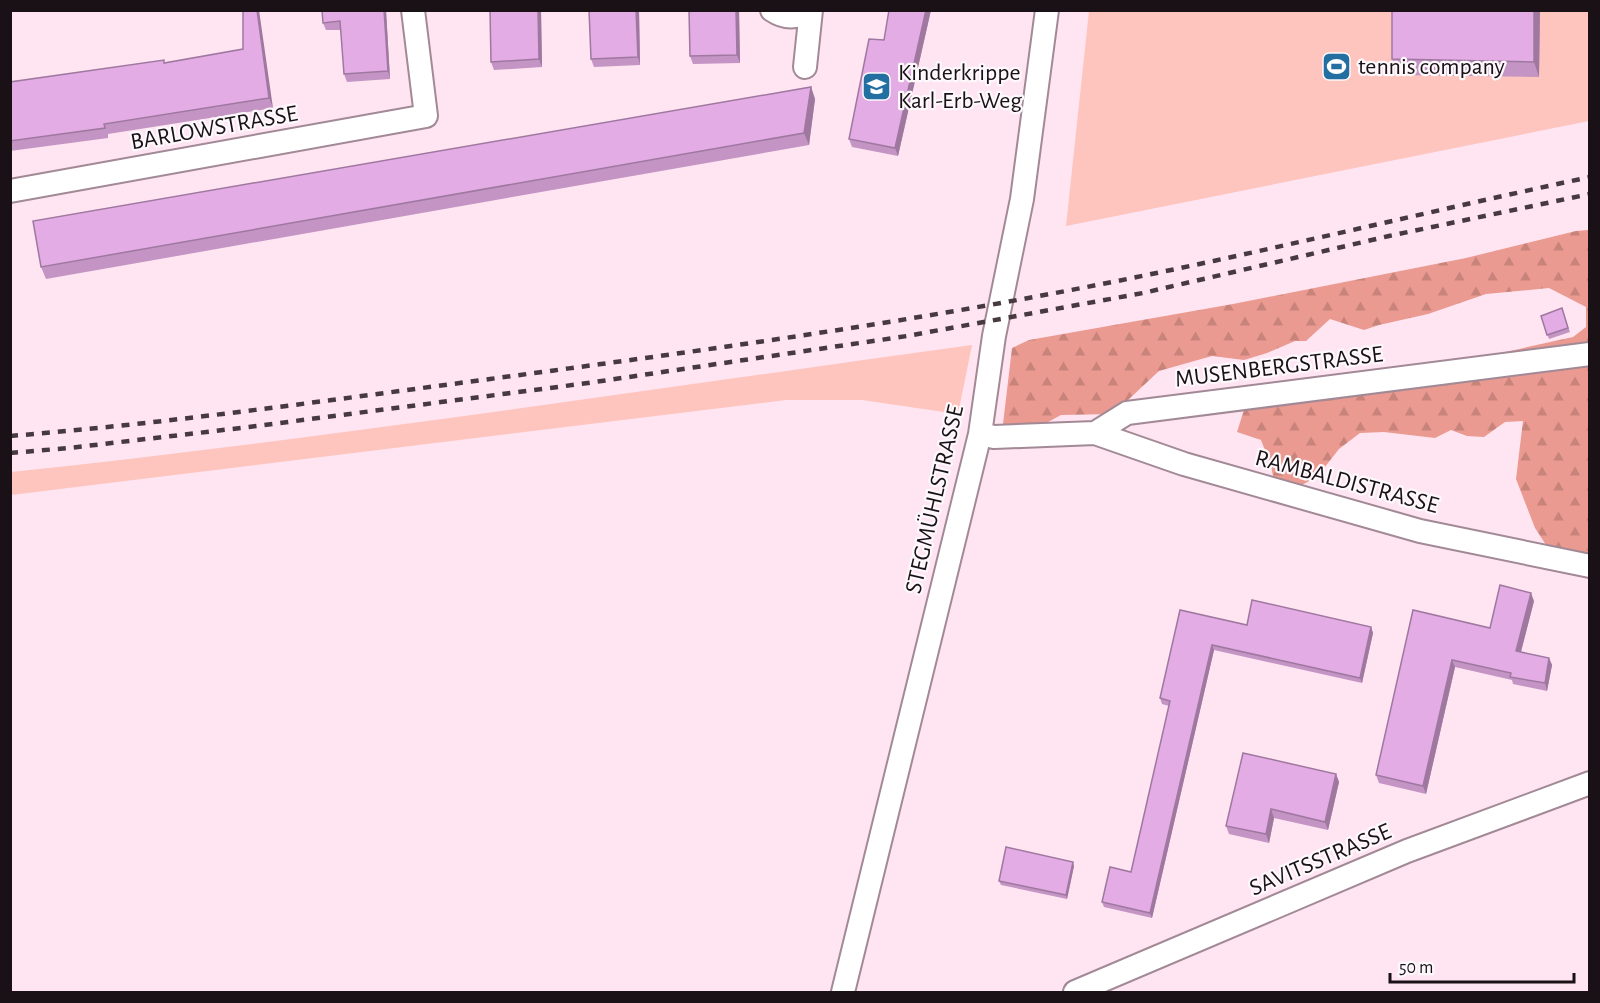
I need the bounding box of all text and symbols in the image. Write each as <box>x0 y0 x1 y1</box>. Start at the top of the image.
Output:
sports icon: tennis company <box>1321 50 1353 82</box>
place label: tennis company <box>1358 55 1505 79</box>
place label: Kinderkrippe Karl-Erb-Weg <box>898 61 1022 113</box>
school or university icon: Kinderkrippe Karl-Erb-Weg <box>861 70 893 102</box>
street label: BARLOWSTRASSE <box>129 101 300 155</box>
street label: MUSENBERGSTRASSE <box>1174 342 1385 392</box>
street label: STEGMÜHLSTRASSE <box>901 402 968 596</box>
street label: RAMBALDISTRASSE <box>1252 446 1442 518</box>
street label: SAVITSSTRASSE <box>1246 819 1395 900</box>
scale bar <box>1390 946 1574 984</box>
text: 50 m <box>1399 959 1433 977</box>

